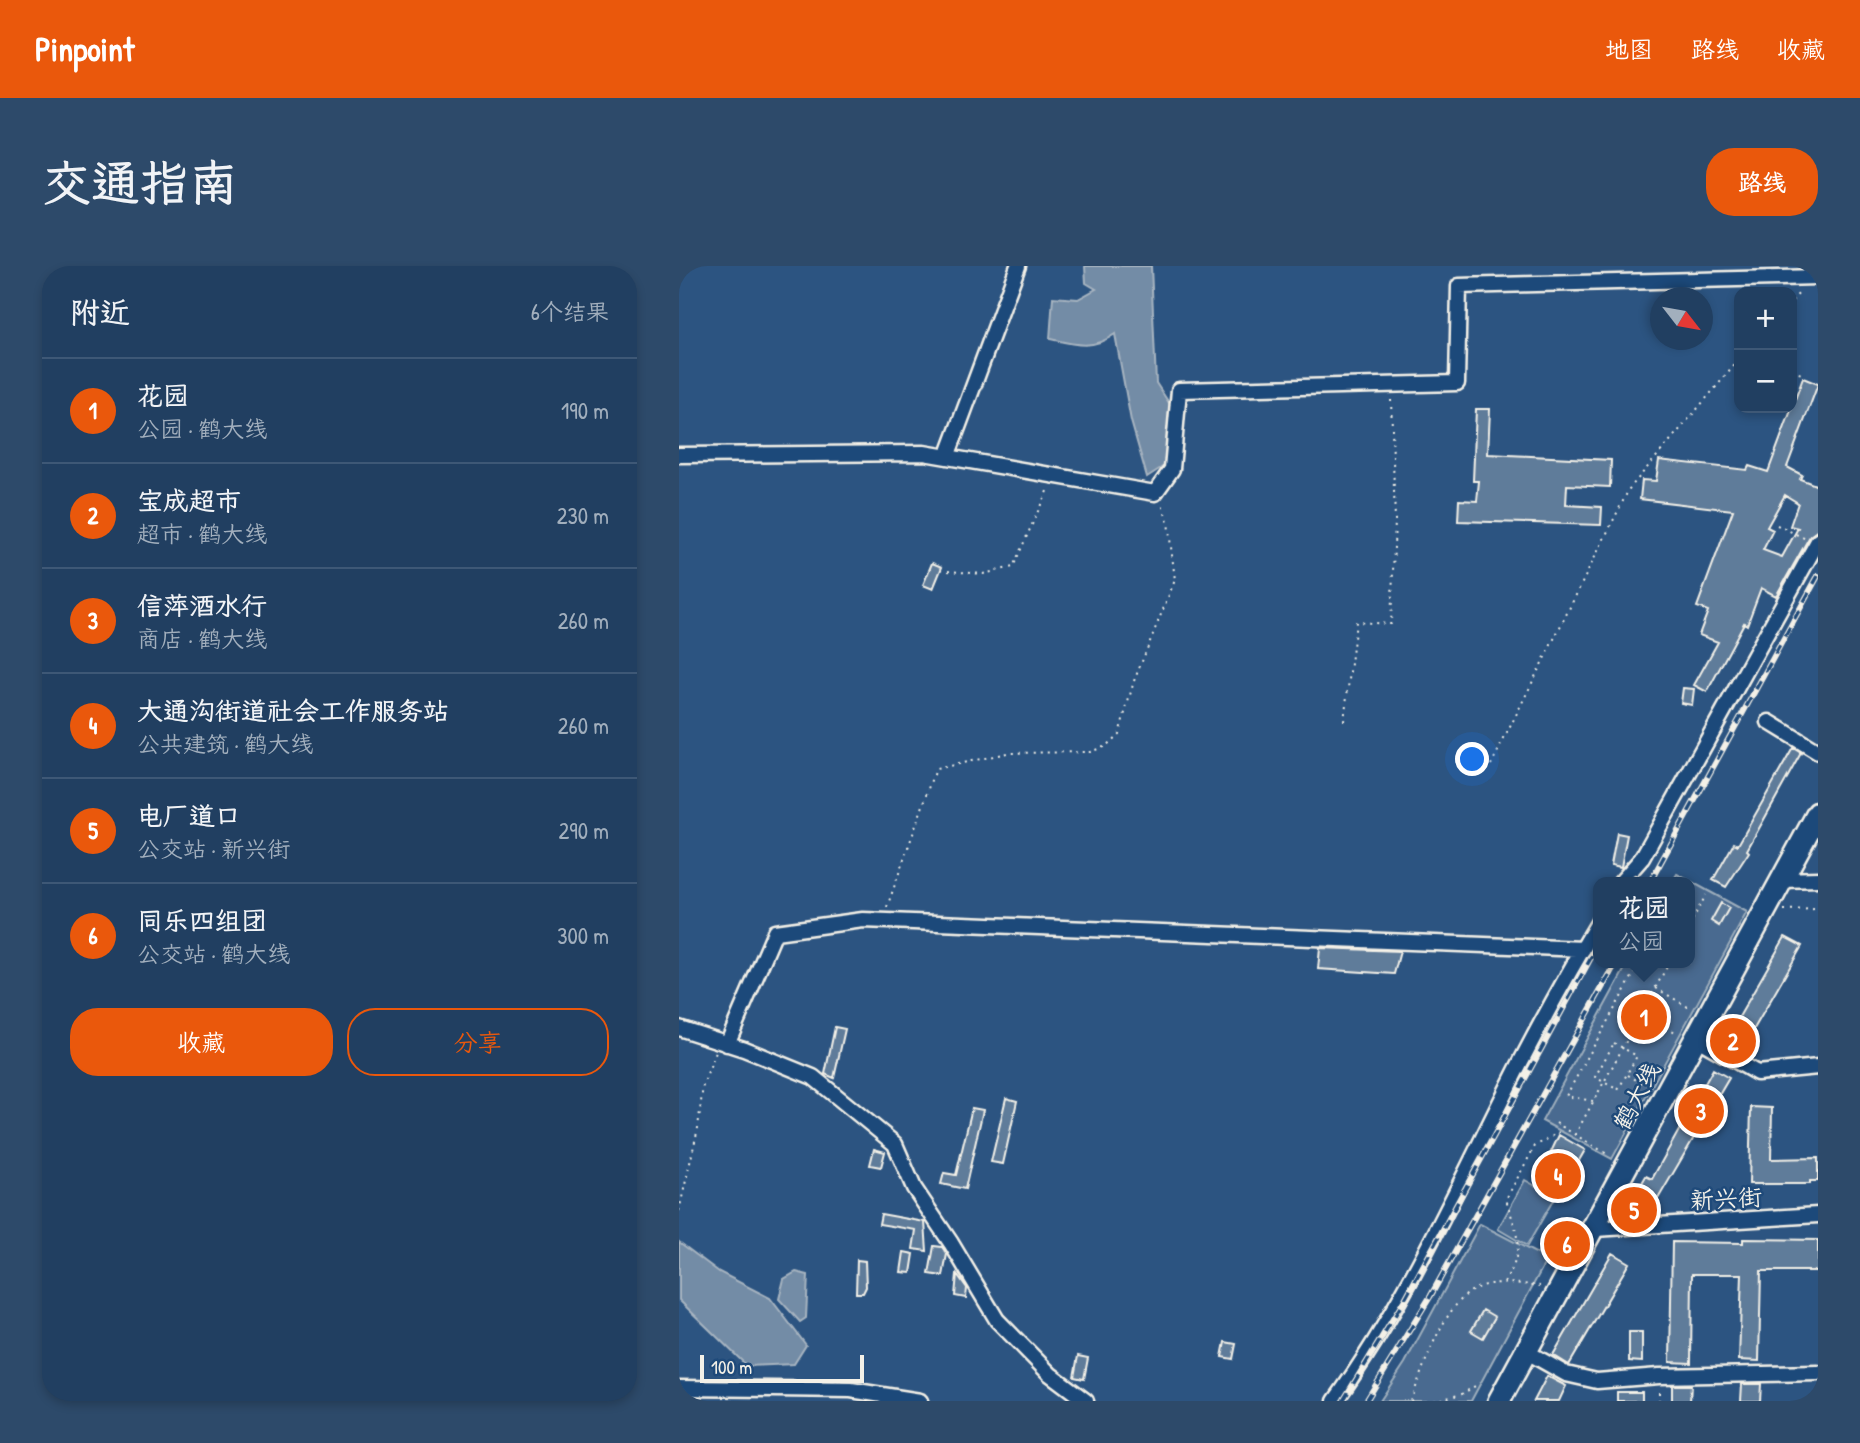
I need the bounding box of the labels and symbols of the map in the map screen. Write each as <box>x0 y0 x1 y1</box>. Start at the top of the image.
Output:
north arrow <box>1650 287 1713 350</box>
your location <box>1455 742 1489 776</box>
pin: 1 <box>1621 991 1667 1043</box>
pin: 2 <box>1710 1015 1756 1067</box>
street label: 鹤大线 <box>1605 1056 1667 1135</box>
pin: 3 <box>1678 1085 1724 1137</box>
pin: 4 <box>1535 1150 1581 1202</box>
street label: 新兴街 <box>1689 1180 1763 1216</box>
pin: 5 <box>1611 1184 1657 1236</box>
pin: 6 <box>1544 1218 1590 1270</box>
scale bar <box>700 1352 865 1384</box>

